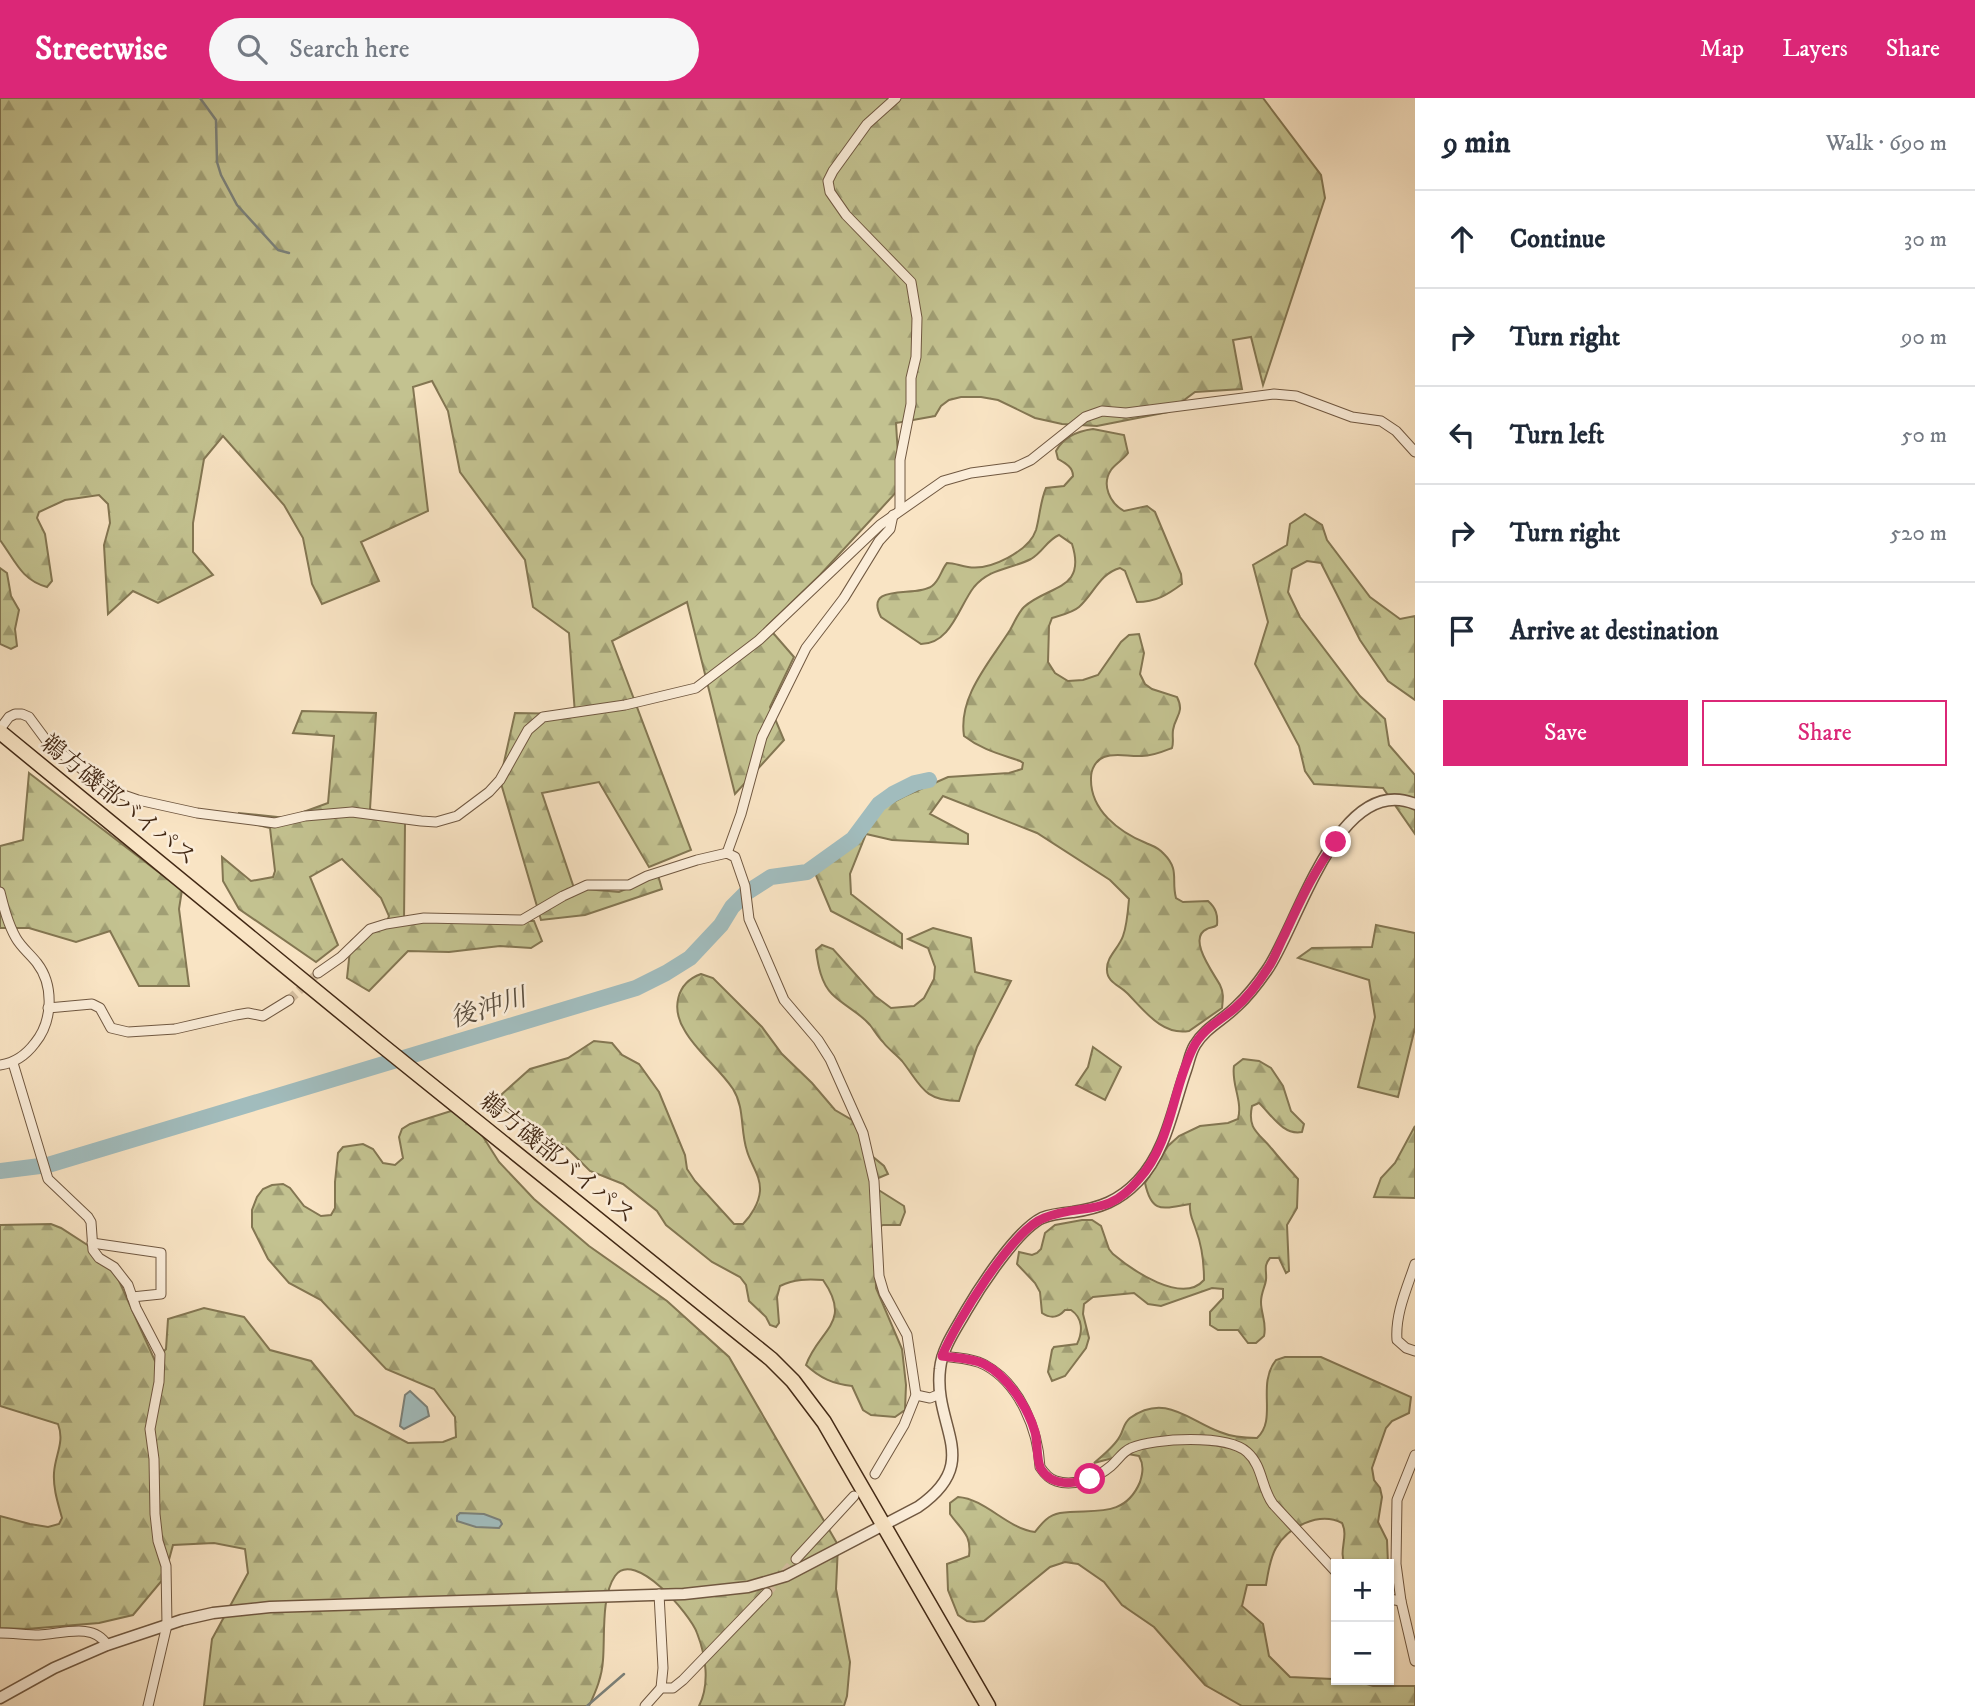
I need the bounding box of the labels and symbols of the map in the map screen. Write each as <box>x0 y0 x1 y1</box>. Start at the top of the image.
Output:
street label: 鵜方磯部バイパス <box>35 729 202 873</box>
route end <box>1320 826 1351 857</box>
water label: 後沖川 <box>446 980 533 1036</box>
street label: 鵜方磯部バイパス <box>474 1087 641 1231</box>
route start <box>1074 1463 1105 1494</box>

